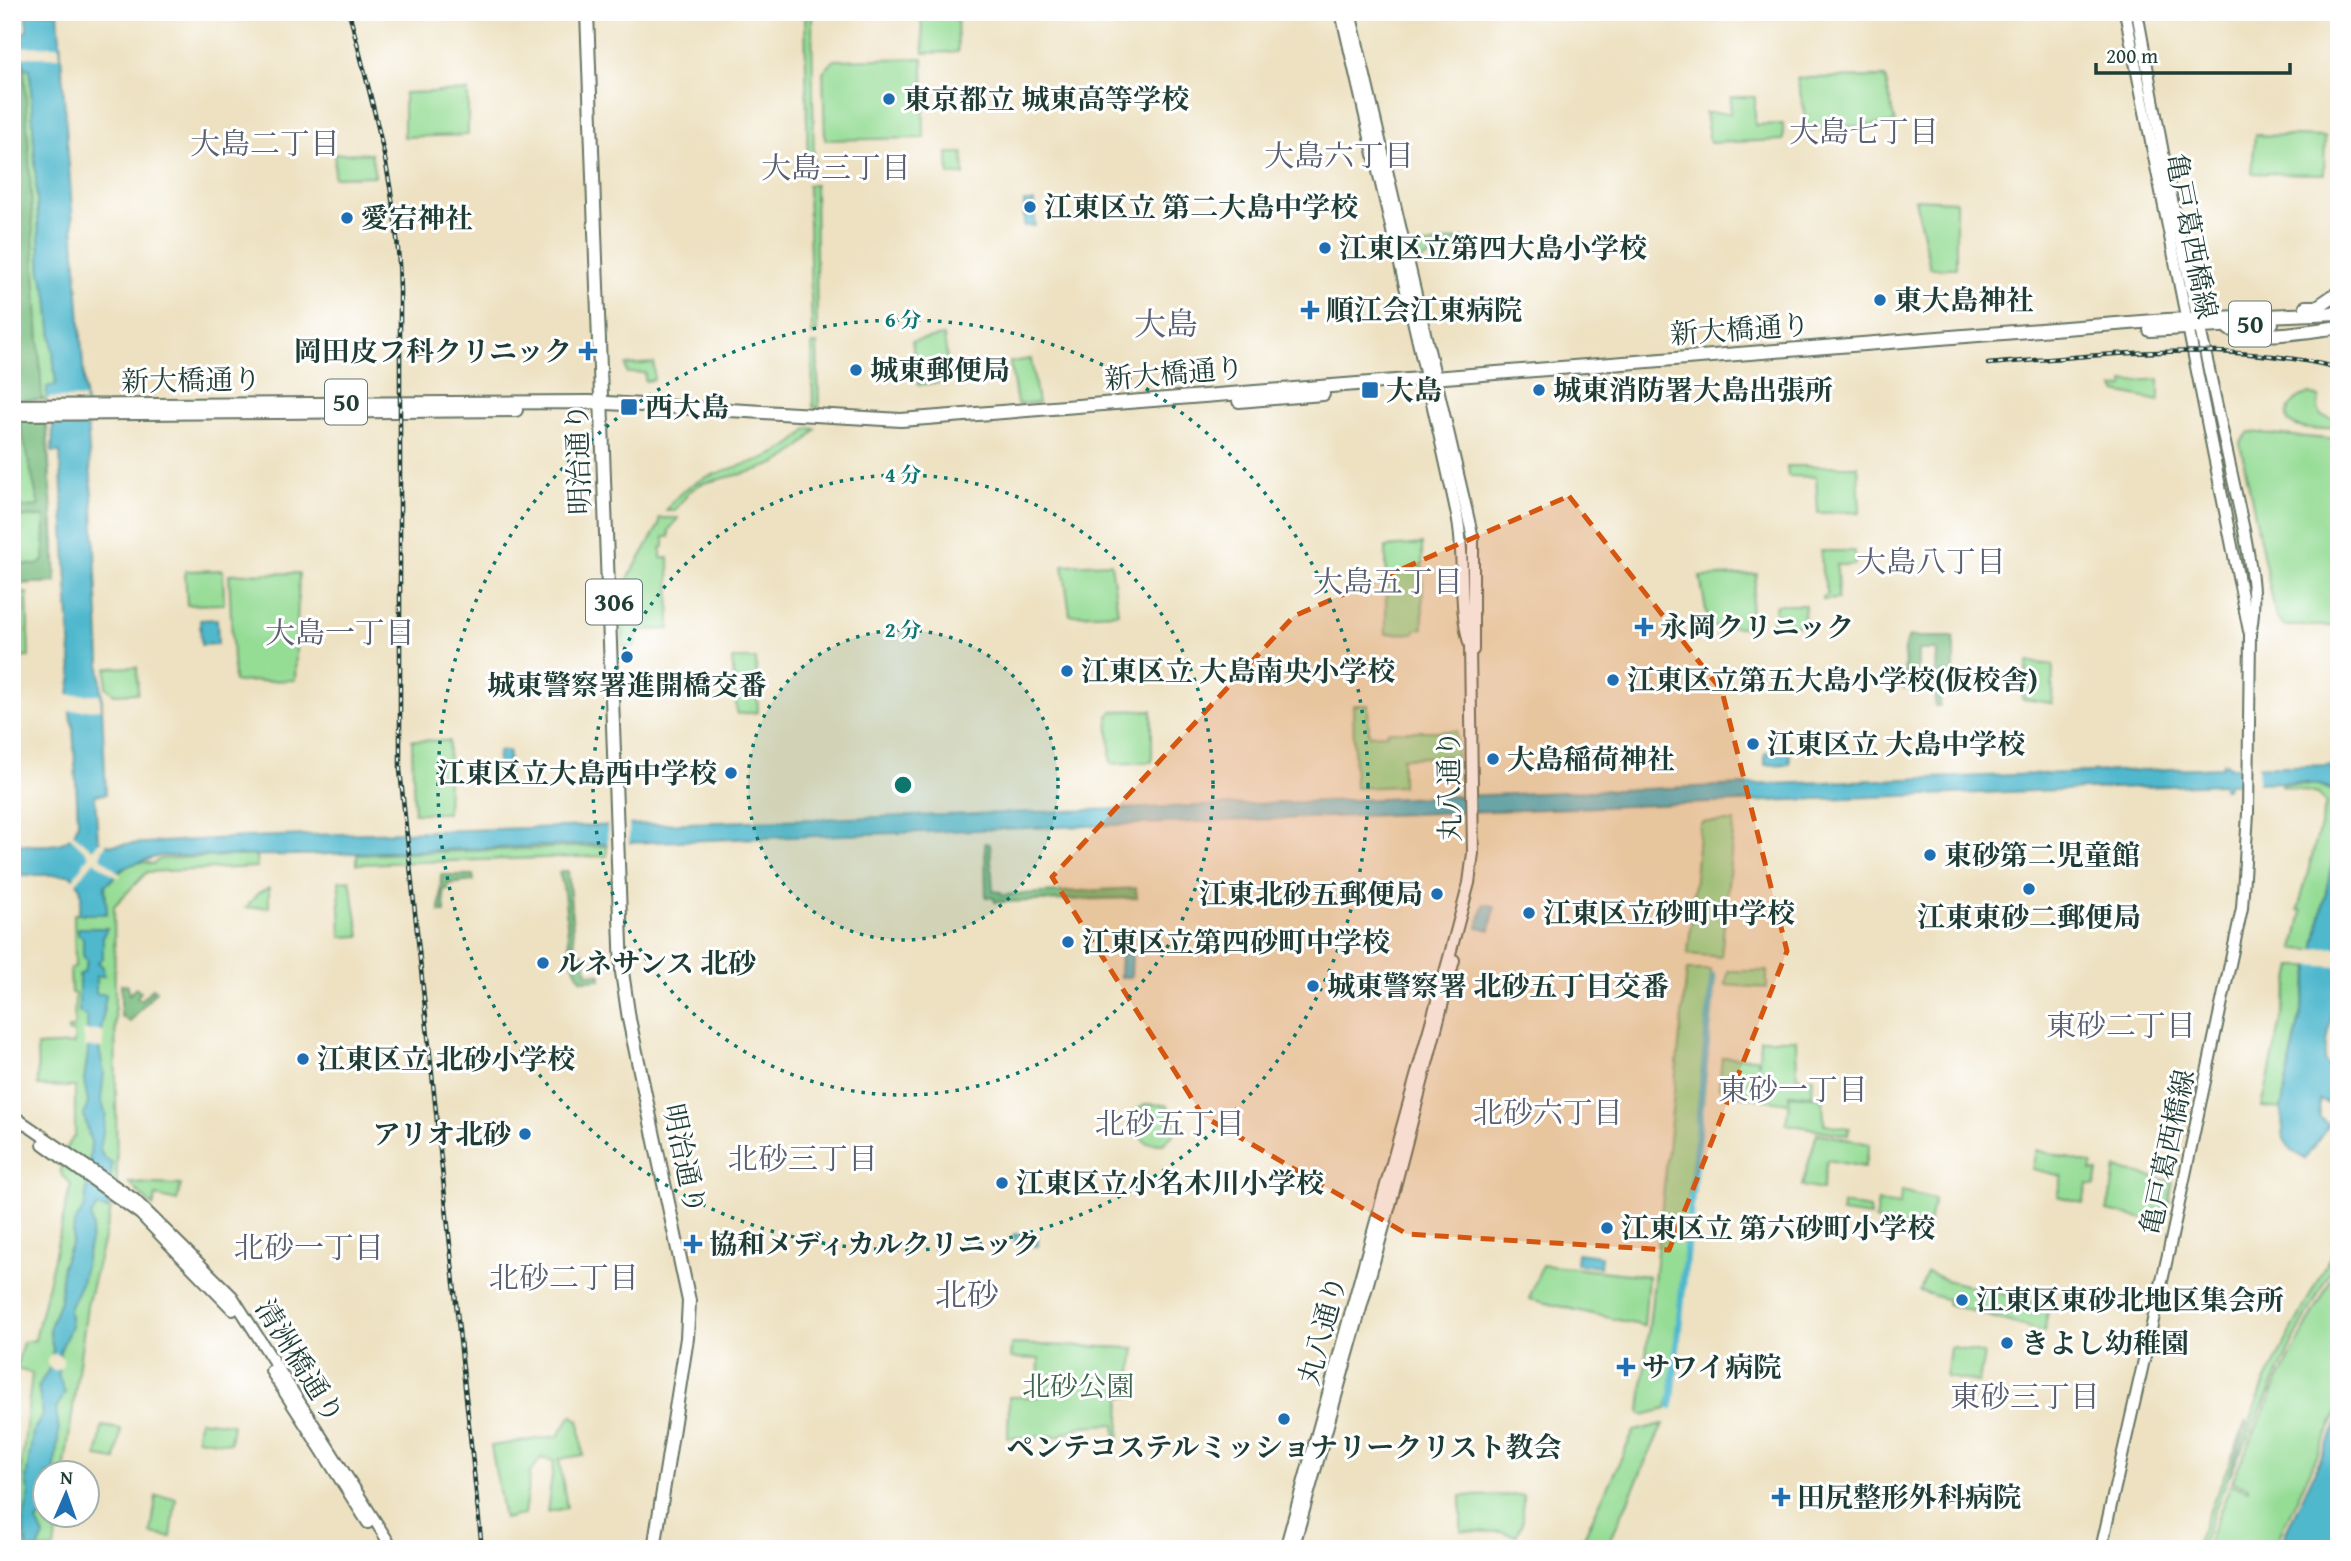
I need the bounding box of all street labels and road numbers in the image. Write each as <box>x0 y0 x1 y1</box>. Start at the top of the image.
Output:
street label: 亀戸葛西橋線 <box>2156 150 2229 322</box>
road number: 50 <box>2229 302 2271 346</box>
street label: 新大橋通り <box>1669 303 1811 354</box>
street label: 新大橋通り <box>1102 346 1245 399</box>
street label: 新大橋通り <box>121 358 261 401</box>
road number: 50 <box>325 380 367 424</box>
street label: 明治通り <box>555 402 600 516</box>
road number: 306 <box>586 580 642 624</box>
street label: 丸八通り <box>1427 730 1470 842</box>
street label: 亀戸葛西橋線 <box>2129 1065 2204 1238</box>
street label: 明治通り <box>654 1100 717 1218</box>
street label: 丸八通り <box>1287 1270 1356 1389</box>
street label: 清洲橋通り <box>246 1291 355 1431</box>

